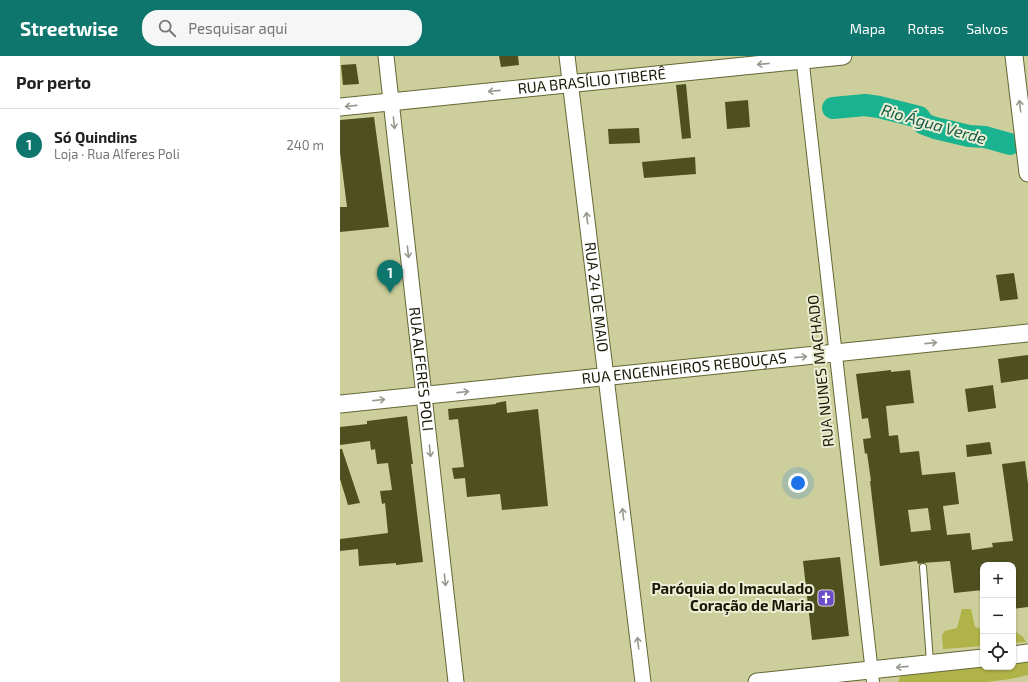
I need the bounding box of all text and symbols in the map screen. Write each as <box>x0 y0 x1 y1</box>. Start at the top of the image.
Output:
search box <box>142 10 422 46</box>
text: Streetwise <box>20 17 118 40</box>
icon: search <box>156 17 178 39</box>
text: Pesquisar aqui <box>188 19 287 37</box>
text: Mapa <box>850 20 886 37</box>
text: Rotas <box>908 20 944 37</box>
text: Salvos <box>966 20 1008 37</box>
one-way arrow <box>757 60 770 68</box>
street label: RUA BRASÍLIO ITIBERÊ <box>517 64 667 97</box>
text: Por perto <box>16 72 91 92</box>
one-way arrow <box>488 88 501 95</box>
water label: Rio Água Verde <box>879 99 989 148</box>
one-way arrow <box>1016 100 1024 113</box>
one-way arrow <box>345 102 358 110</box>
one-way arrow <box>390 116 397 129</box>
text: Só Quindins <box>54 128 137 146</box>
text: 1 <box>26 137 32 153</box>
text: 240 m <box>287 137 324 153</box>
text: Loja · Rua Alferes Poli <box>54 146 180 162</box>
one-way arrow <box>583 212 590 225</box>
street label: RUA 24 DE MAIO <box>582 241 613 353</box>
one-way arrow <box>404 245 412 258</box>
pin: 1 <box>377 260 403 293</box>
street label: RUA NUNES MACHADO <box>803 294 837 448</box>
street label: RUA ALFERES POLI <box>406 306 438 432</box>
one-way arrow <box>924 340 937 347</box>
street label: RUA ENGENHEIROS REBOUÇAS <box>581 348 787 387</box>
one-way arrow <box>794 353 807 360</box>
one-way arrow <box>456 388 469 396</box>
one-way arrow <box>372 397 385 404</box>
one-way arrow <box>427 444 434 457</box>
your location <box>788 473 808 493</box>
one-way arrow <box>619 508 626 521</box>
map controls <box>980 562 1016 670</box>
button: + <box>980 562 1016 598</box>
one-way arrow <box>441 573 449 586</box>
place label: Paróquia do Imaculado Coração de Maria <box>651 579 813 616</box>
church icon: Paróquia do Imaculado Coração de Maria <box>816 588 836 608</box>
button: − <box>980 598 1016 634</box>
button: locate <box>980 634 1016 670</box>
one-way arrow <box>634 637 642 650</box>
one-way arrow <box>896 663 909 670</box>

